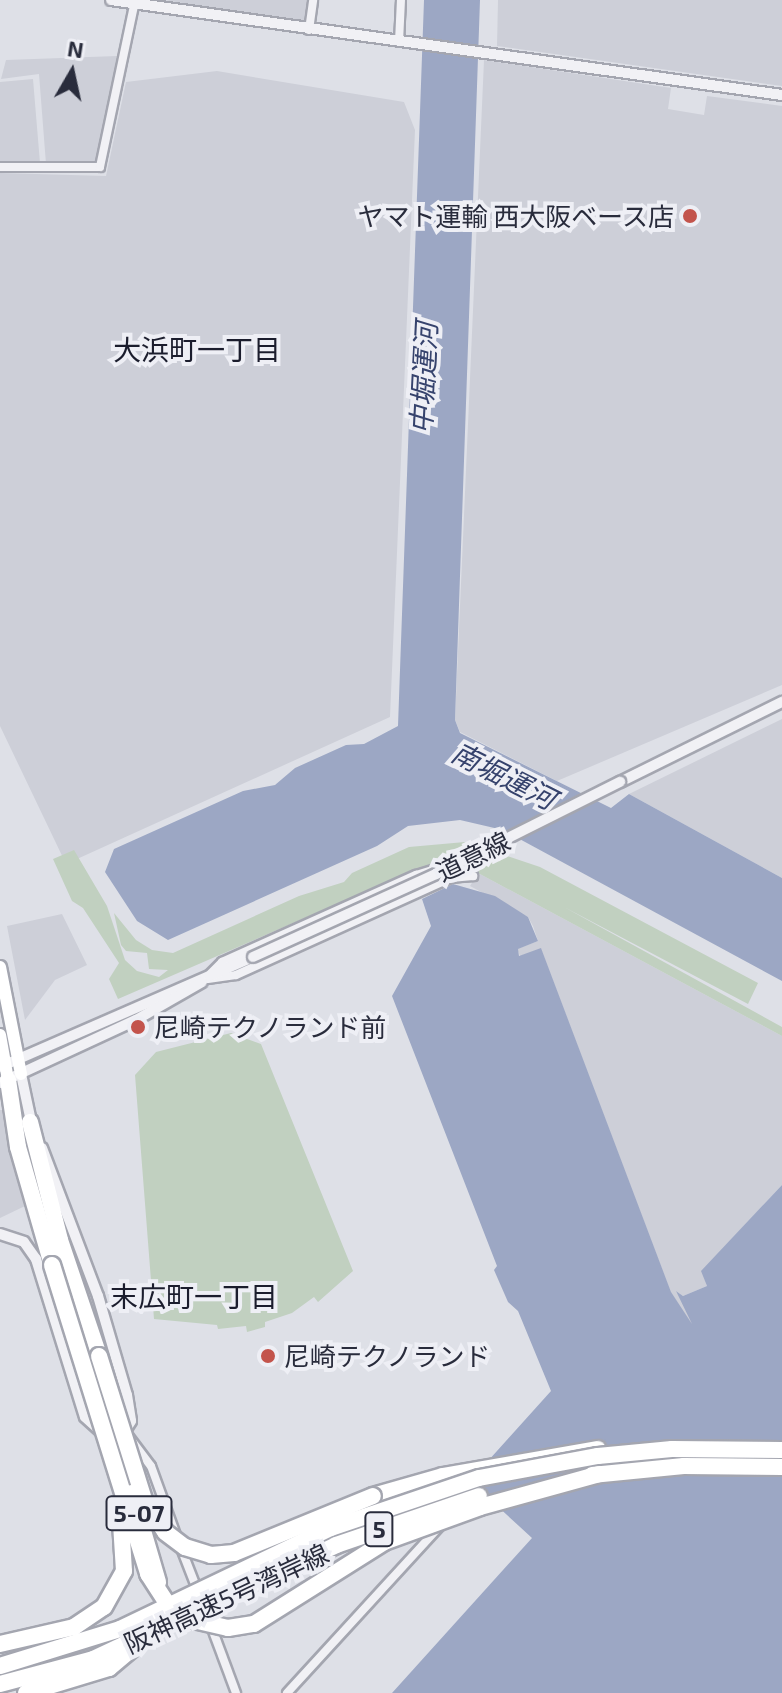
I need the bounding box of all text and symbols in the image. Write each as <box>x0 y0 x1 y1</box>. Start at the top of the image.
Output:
north arrow <box>32 32 112 112</box>
text: N <box>66 34 86 62</box>
place label: ヤマト運輸 西大阪ベース店 <box>356 200 674 232</box>
marker: ヤマト運輸 西大阪ベース店 <box>681 207 699 225</box>
water label: 中堀運河 <box>403 321 443 435</box>
district label: 大浜町一丁目 <box>113 332 281 366</box>
water label: 南堀運河 <box>446 735 562 815</box>
street label: 道意線 <box>431 825 515 887</box>
place label: 尼崎テクノランド前 <box>154 1011 388 1043</box>
marker: 尼崎テクノランド前 <box>129 1018 147 1036</box>
district label: 末広町一丁目 <box>110 1279 278 1313</box>
place label: 尼崎テクノランド <box>284 1340 492 1372</box>
marker: 尼崎テクノランド <box>259 1347 277 1365</box>
road number: 5-07 <box>105 1493 173 1533</box>
road number: 5 <box>363 1509 395 1549</box>
street label: 阪神高速5号湾岸線 <box>119 1537 333 1659</box>

